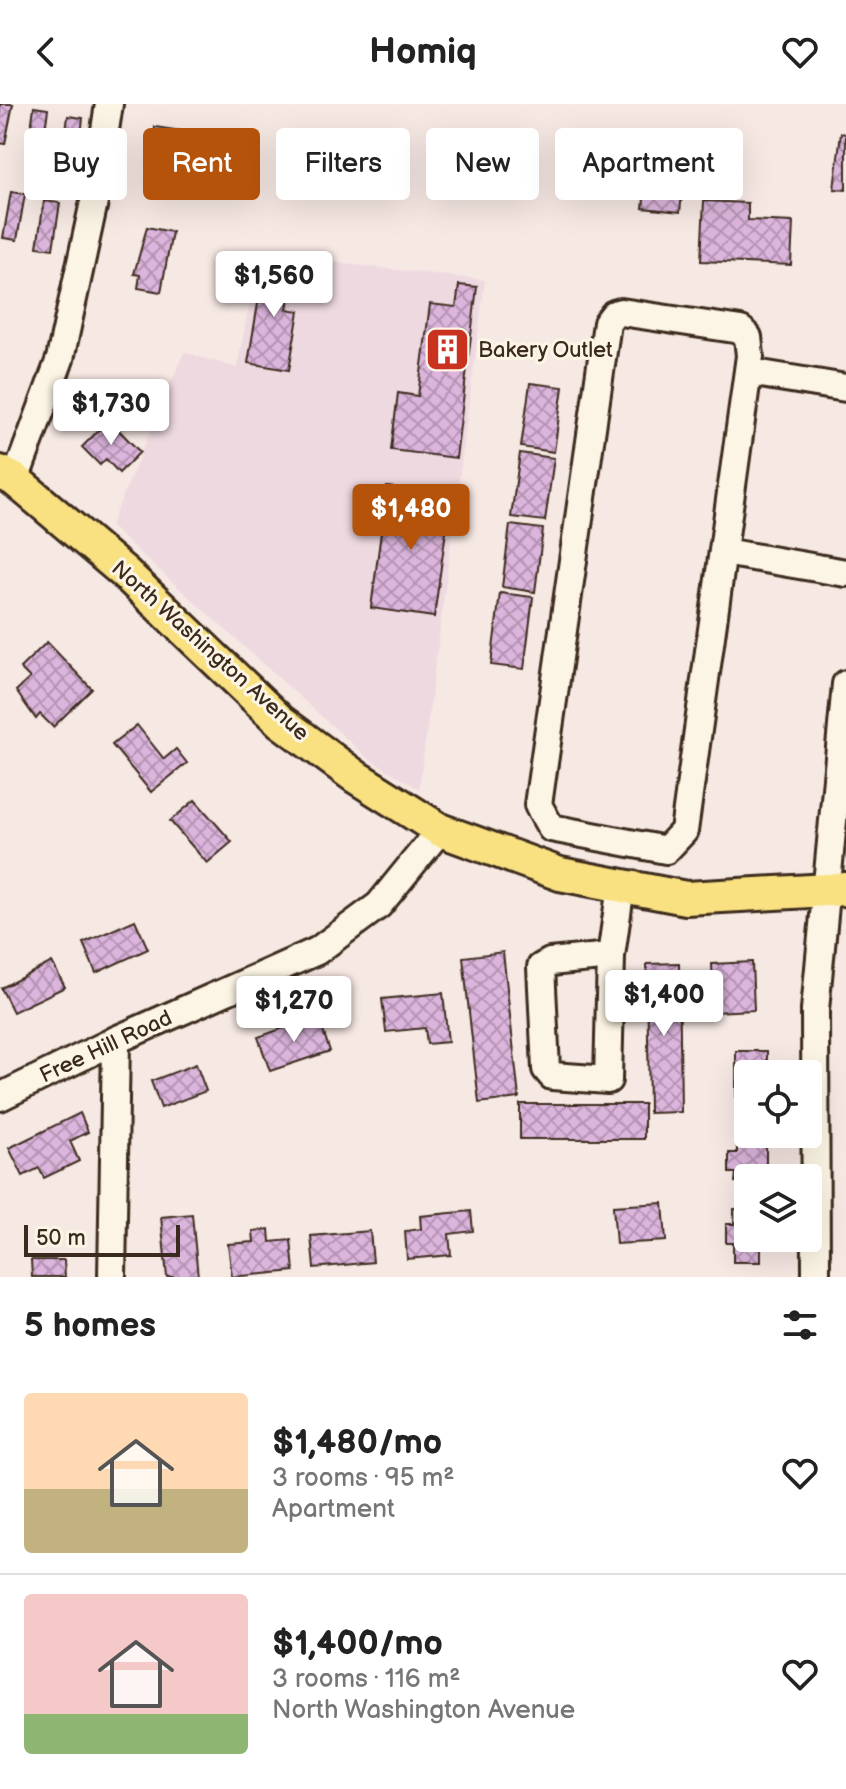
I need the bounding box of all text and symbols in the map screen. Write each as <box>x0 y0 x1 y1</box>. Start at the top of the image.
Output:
icon: back <box>24 30 68 74</box>
icon: heart <box>778 30 822 74</box>
text: Homiq <box>369 31 477 74</box>
chip: Buy <box>24 128 127 200</box>
chip: Rent <box>143 128 260 200</box>
chip: Filters <box>276 128 410 200</box>
chip: New <box>426 128 539 200</box>
chip: Apartment <box>555 128 743 200</box>
pin: $1,560 <box>209 251 339 319</box>
text: $1,560 <box>234 261 314 292</box>
building icon: Bakery Outlet <box>423 326 471 374</box>
place label: Bakery Outlet <box>478 337 613 364</box>
pin: $1,730 <box>46 379 176 447</box>
text: $1,730 <box>71 389 151 420</box>
pin: $1,480 <box>346 484 476 552</box>
text: $1,480 <box>371 494 452 525</box>
street label: North Washington Avenue <box>106 555 314 747</box>
pin: $1,400 <box>599 970 729 1038</box>
pin: $1,270 <box>229 976 359 1044</box>
text: $1,400 <box>623 980 705 1011</box>
text: $1,270 <box>254 986 334 1017</box>
street label: Free Hill Road <box>36 1005 176 1089</box>
map controls <box>734 1060 822 1252</box>
button: locate <box>734 1060 822 1148</box>
button: layers <box>734 1164 822 1252</box>
scale bar <box>24 1221 180 1257</box>
text: 50 m <box>36 1225 86 1252</box>
icon: filters <box>778 1303 822 1347</box>
text: 5 homes <box>24 1305 156 1346</box>
text: $1,480/mo <box>272 1422 442 1463</box>
icon: home <box>88 1425 184 1521</box>
icon: heart <box>778 1451 822 1495</box>
text: 3 rooms · 95 m² <box>272 1463 454 1494</box>
text: Apartment <box>272 1494 395 1525</box>
text: $1,400/mo <box>272 1623 443 1664</box>
icon: home <box>88 1626 184 1722</box>
icon: heart <box>778 1652 822 1696</box>
text: 3 rooms · 116 m² <box>272 1664 461 1695</box>
text: North Washington Avenue <box>272 1695 575 1726</box>

